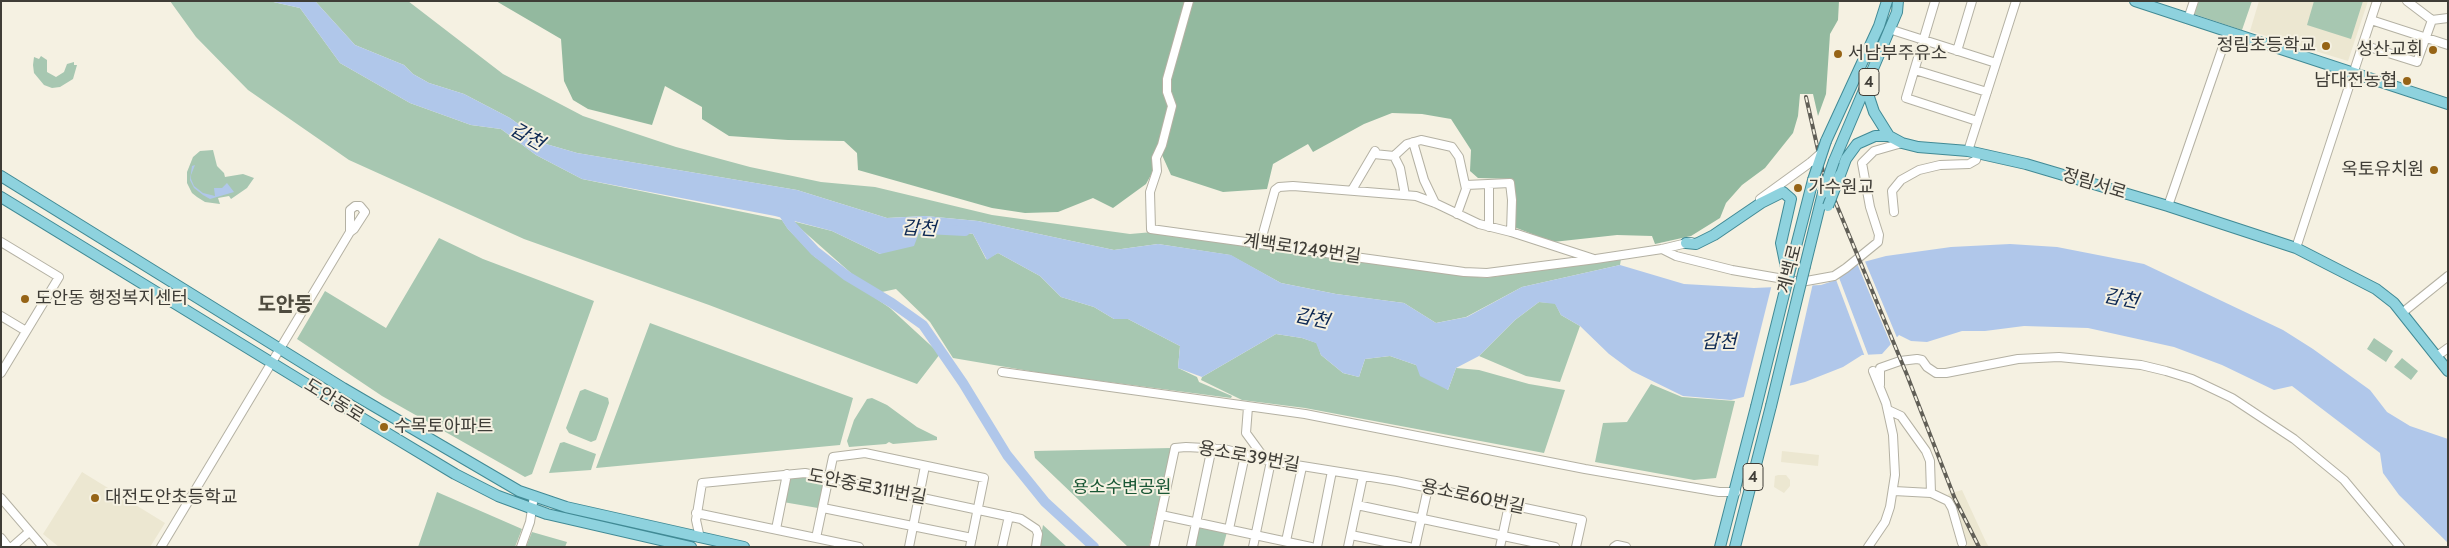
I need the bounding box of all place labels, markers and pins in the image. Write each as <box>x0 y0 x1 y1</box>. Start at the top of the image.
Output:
place label: 정림초등학교 <box>2217 35 2316 57</box>
place label: 성산교회 <box>2357 39 2423 61</box>
marker: 정림초등학교 <box>2320 40 2332 52</box>
place label: 서남부주유소 <box>1848 43 1947 65</box>
marker: 성산교회 <box>2427 44 2439 56</box>
marker: 서남부주유소 <box>1832 48 1844 60</box>
place label: 남대전농협 <box>2314 70 2397 92</box>
marker: 남대전농협 <box>2401 75 2413 87</box>
place label: 옥토유치원 <box>2341 159 2424 181</box>
marker: 옥토유치원 <box>2428 164 2440 176</box>
place label: 가수원교 <box>1808 177 1874 199</box>
marker: 가수원교 <box>1792 182 1804 194</box>
place label: 도안동 행정복지센터 <box>35 288 188 310</box>
marker: 도안동 행정복지센터 <box>19 293 31 305</box>
place label: 수목토아파트 <box>394 416 493 438</box>
marker: 수목토아파트 <box>378 421 390 433</box>
place label: 대전도안초등학교 <box>105 487 237 509</box>
marker: 대전도안초등학교 <box>89 492 101 504</box>

